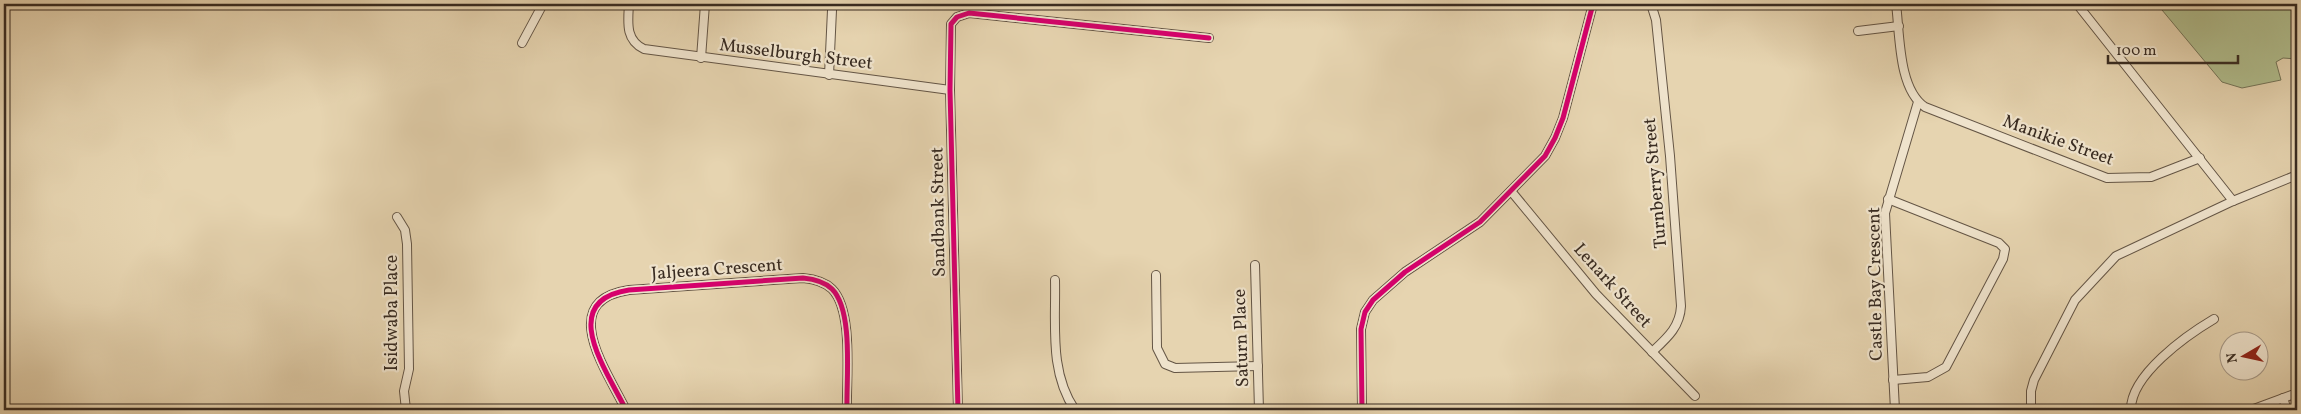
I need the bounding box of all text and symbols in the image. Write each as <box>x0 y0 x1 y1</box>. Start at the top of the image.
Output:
scale bar <box>2108 32 2238 64</box>
street label: Musselburgh Street <box>718 33 874 77</box>
text: 100 m <box>2116 41 2156 62</box>
street label: Manikie Street <box>1999 109 2117 173</box>
street label: Turnberry Street <box>1638 116 1674 250</box>
street label: Sandbank Street <box>925 147 953 277</box>
street label: Castle Bay Crescent <box>1862 207 1890 361</box>
street label: Lenark Street <box>1567 238 1657 334</box>
street label: Jaljeera Crescent <box>650 253 784 287</box>
street label: Isidwaba Place <box>380 255 405 371</box>
street label: Saturn Place <box>1228 288 1256 388</box>
north arrow <box>2218 332 2268 382</box>
text: N <box>2222 351 2243 364</box>

